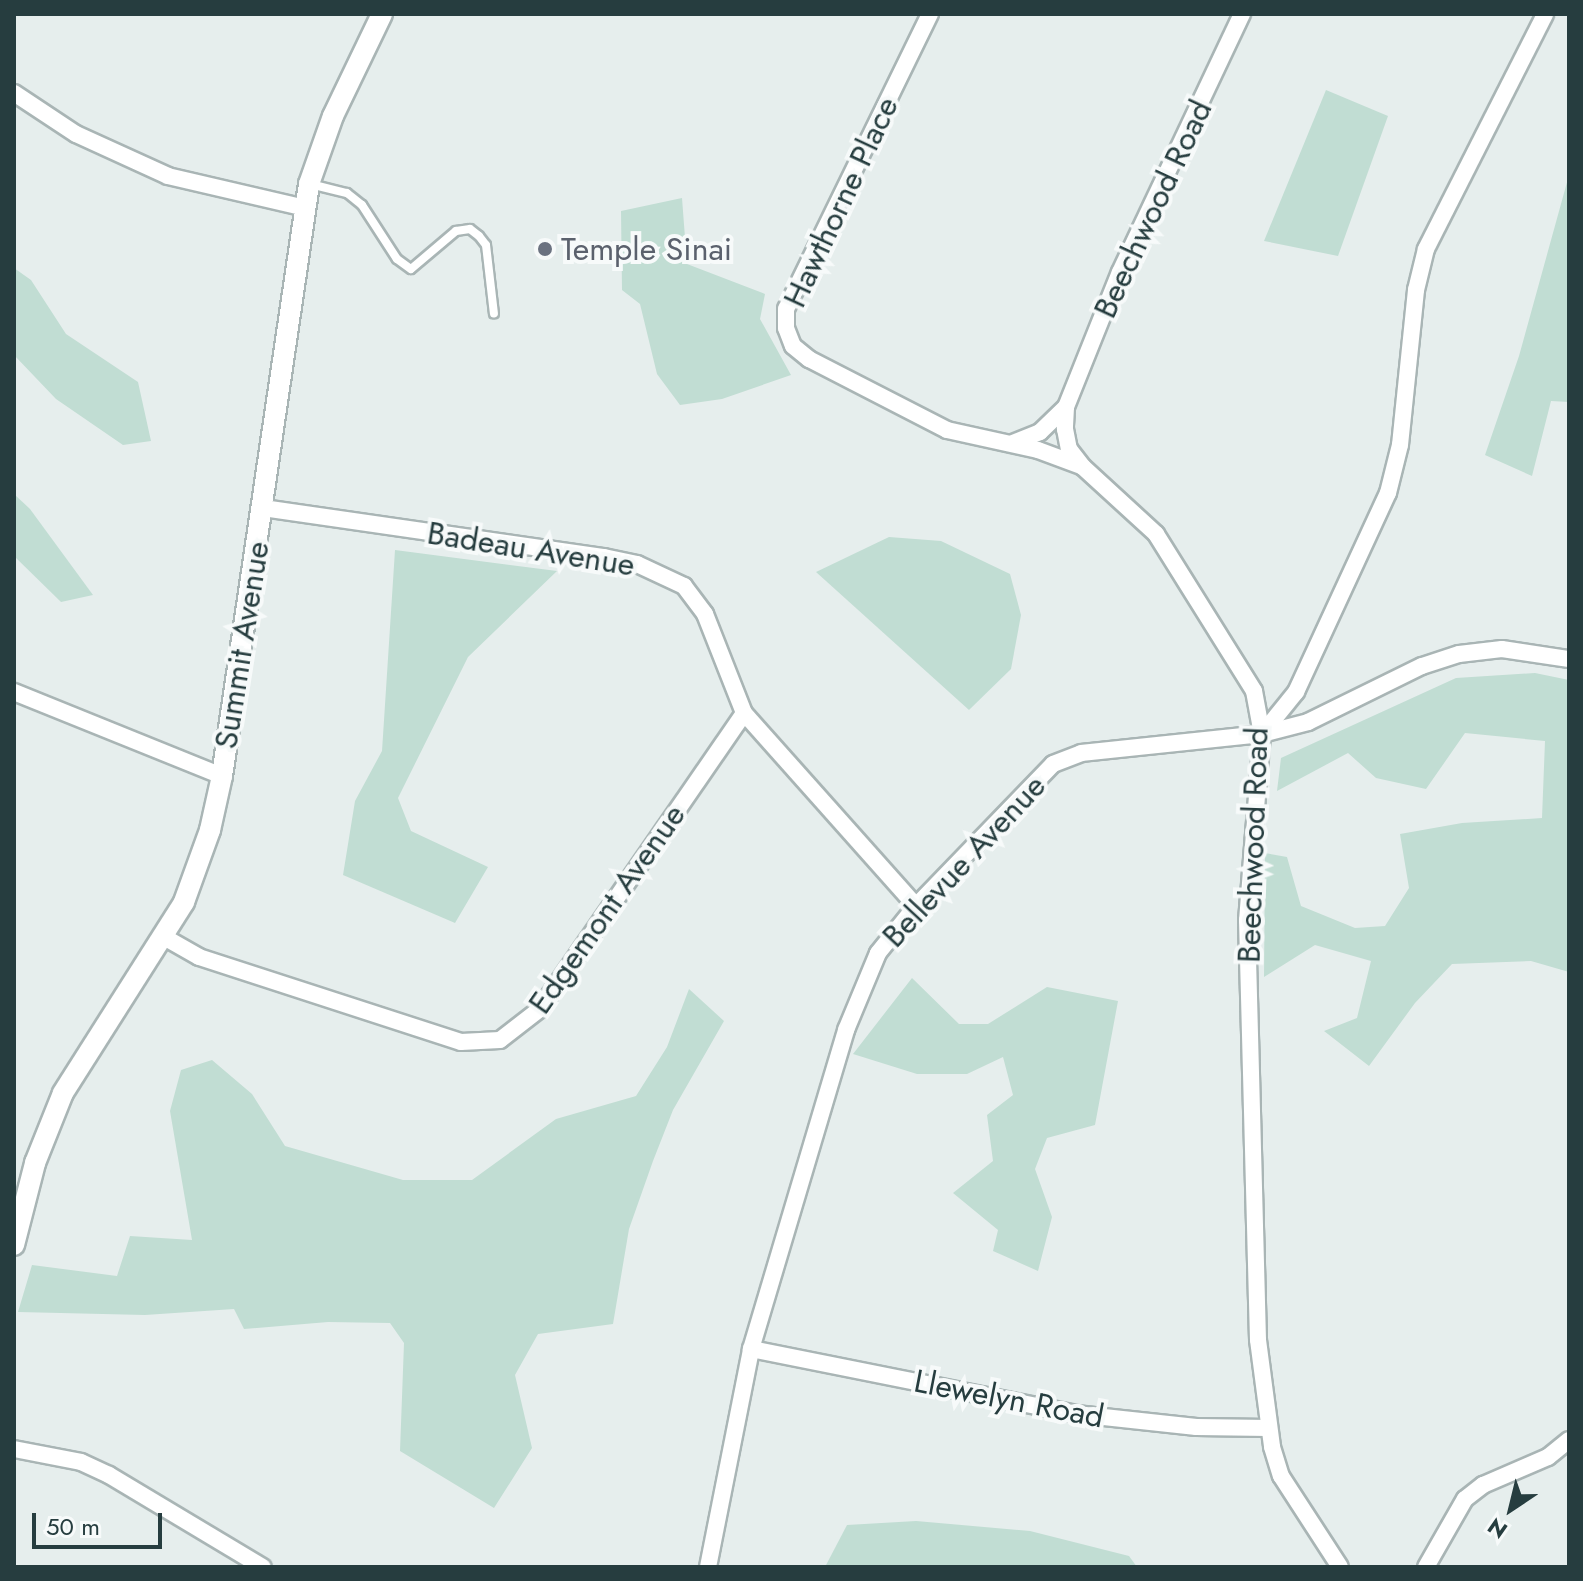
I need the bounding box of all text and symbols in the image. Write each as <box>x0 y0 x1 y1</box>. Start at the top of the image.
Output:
street label: Hawthorne Place <box>775 91 907 313</box>
street label: Beechwood Road <box>1086 94 1220 324</box>
place label: Temple Sinai <box>561 230 732 268</box>
marker: Temple Sinai <box>536 240 554 258</box>
street label: Badeau Avenue <box>425 514 637 584</box>
street label: Summit Avenue <box>207 539 277 751</box>
street label: Beechwood Road <box>1230 726 1276 964</box>
street label: Bellevue Avenue <box>874 767 1054 955</box>
street label: Edgemont Avenue <box>521 797 693 1021</box>
street label: Llewelyn Road <box>911 1362 1107 1436</box>
north arrow <box>1471 1469 1551 1549</box>
scale bar <box>36 1497 166 1547</box>
text: 50 m <box>46 1509 100 1544</box>
text: N <box>1481 1511 1514 1547</box>

